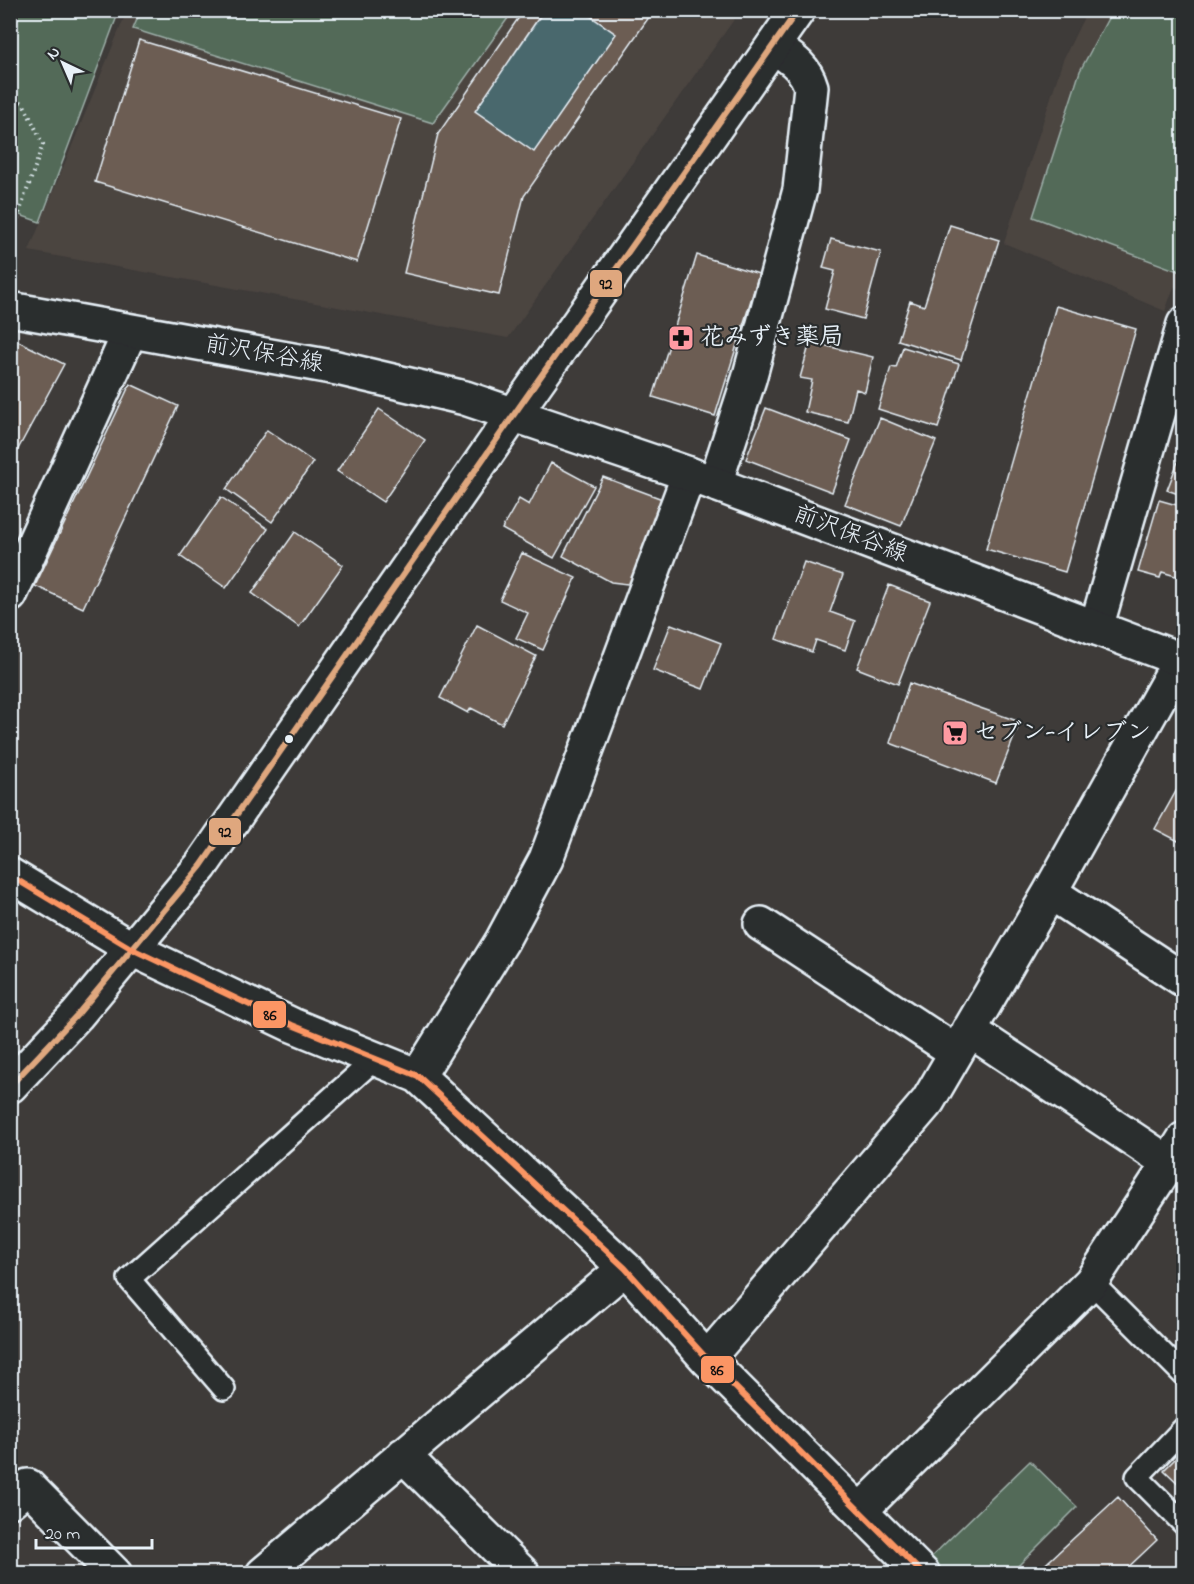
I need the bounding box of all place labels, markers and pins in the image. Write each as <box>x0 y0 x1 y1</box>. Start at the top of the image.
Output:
place label: 花みずき薬局 <box>700 321 844 356</box>
pharmacy icon: 花みずき薬局 <box>666 323 696 353</box>
place label: セブン-イレブン <box>974 716 1151 751</box>
supermarket icon: セブン-イレブン <box>940 718 970 748</box>
unlabelled marker <box>283 733 295 745</box>

